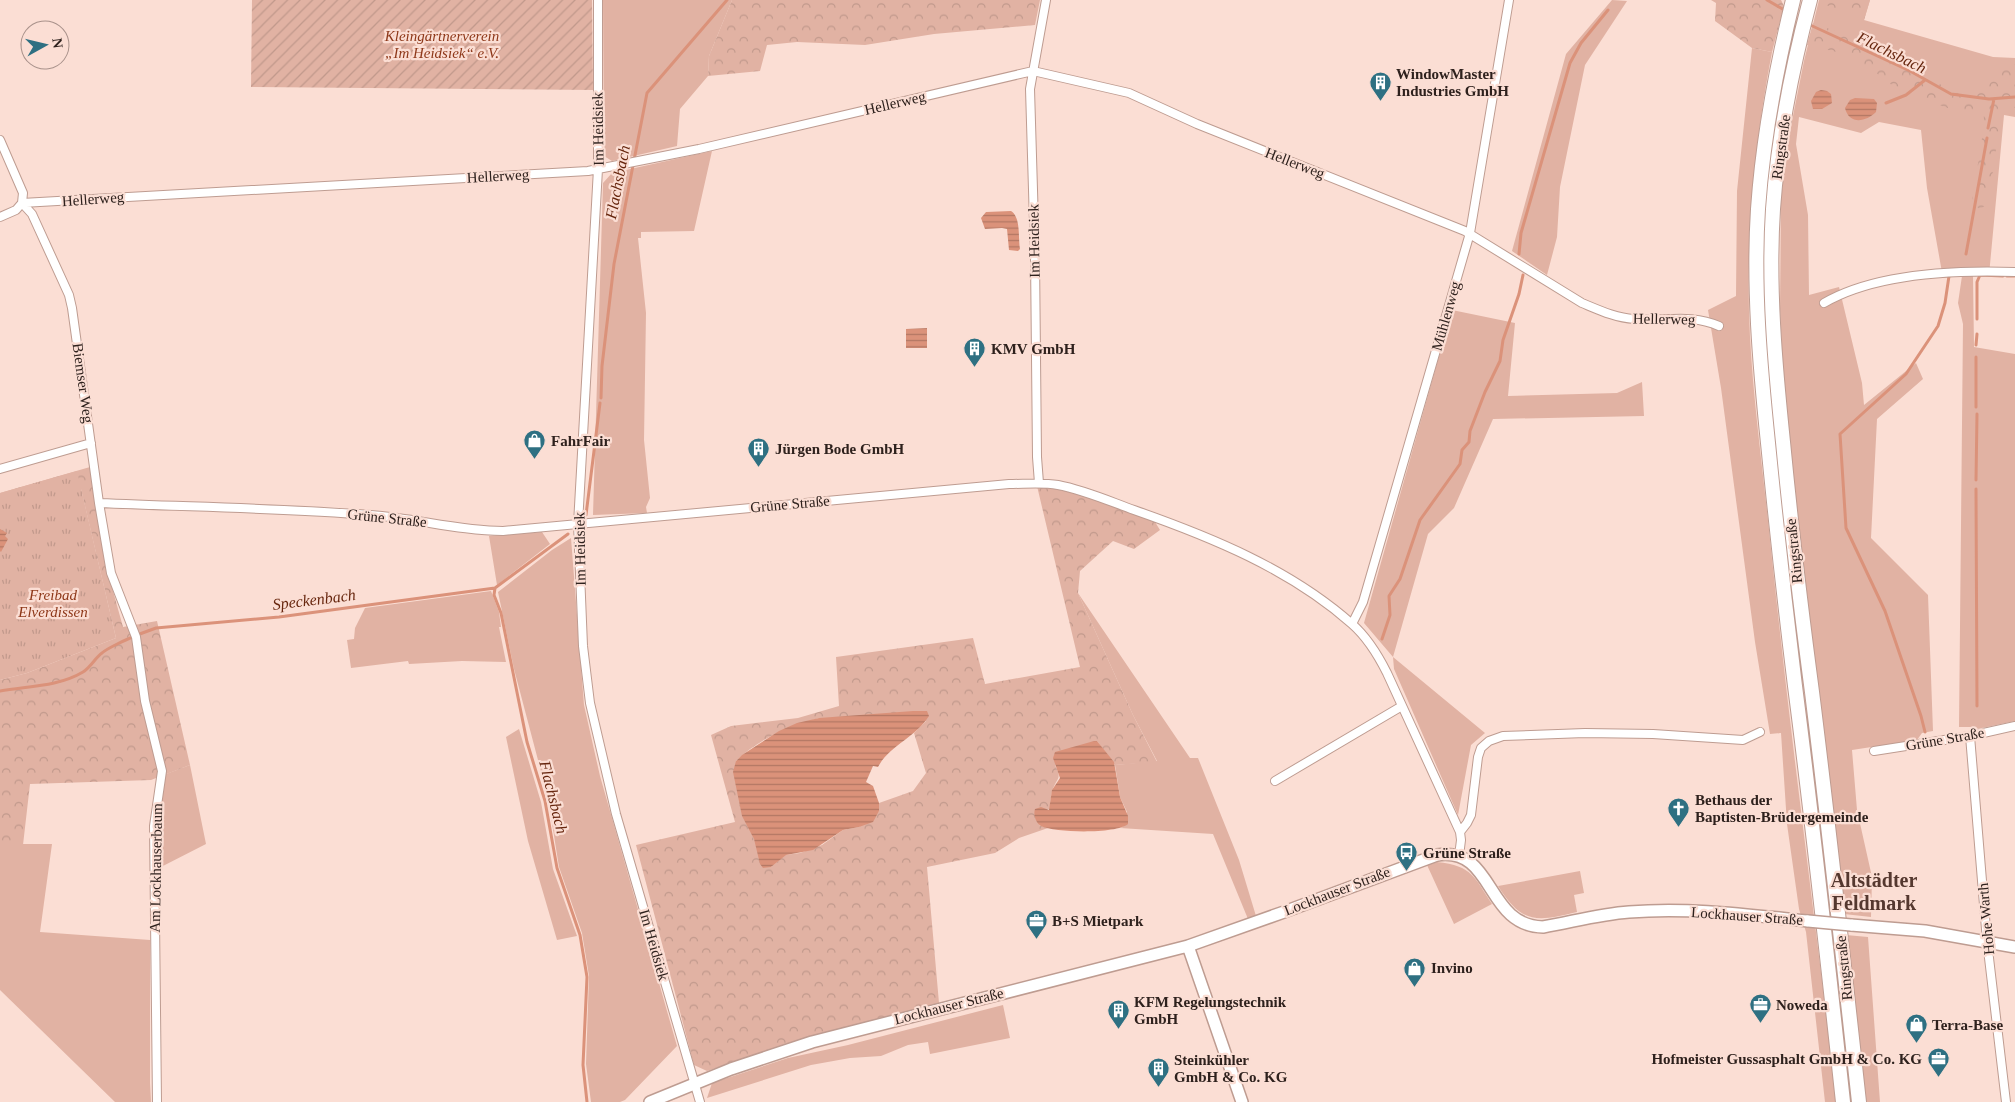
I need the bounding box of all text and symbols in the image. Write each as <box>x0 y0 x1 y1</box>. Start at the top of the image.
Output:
north arrow <box>20 20 70 70</box>
park label: Kleingärtnerverein „Im Heidsiek“ e.V. <box>384 28 499 61</box>
water label: Flachsbach <box>1854 28 1929 76</box>
text: N <box>49 37 66 49</box>
place label: WindowMaster Industries GmbH <box>1396 66 1509 99</box>
building icon: WindowMaster Industries GmbH <box>1368 71 1392 102</box>
street label: Hellerweg <box>863 88 928 118</box>
street label: Im Heidsiek <box>589 92 607 166</box>
street label: Ringstraße <box>1769 113 1793 180</box>
water label: Flachsbach <box>602 144 633 221</box>
street label: Hellerweg <box>1263 144 1327 182</box>
street label: Hellerweg <box>466 166 530 186</box>
street label: Hellerweg <box>61 189 125 209</box>
street label: Im Heidsiek <box>1025 204 1043 278</box>
street label: Mühlenweg <box>1428 279 1464 353</box>
street label: Hellerweg <box>1633 310 1696 328</box>
building icon: KMV GmbH <box>963 337 987 368</box>
place label: KMV GmbH <box>991 341 1076 357</box>
street label: Biemser Weg <box>69 342 97 425</box>
shop icon: FahrFair <box>523 429 547 460</box>
place label: FahrFair <box>551 433 610 449</box>
building icon: Jürgen Bode GmbH <box>747 437 771 468</box>
place label: Jürgen Bode GmbH <box>775 441 905 457</box>
street label: Grüne Straße <box>750 493 831 515</box>
street label: Grüne Straße <box>347 506 428 530</box>
street label: Im Heidsiek <box>571 512 589 586</box>
street label: Ringstraße <box>1783 518 1805 584</box>
water label: Speckenbach <box>272 586 357 614</box>
park label: Freibad Elverdissen <box>17 587 88 620</box>
street label: Grüne Straße <box>1904 724 1986 754</box>
water label: Flachsbach <box>536 758 571 835</box>
place label: Bethaus der Baptisten-Brüdergemeinde <box>1695 792 1869 825</box>
church icon: Bethaus der Baptisten-Brüdergemeinde <box>1667 797 1691 828</box>
street label: Am Lockhauserbaum <box>147 803 165 933</box>
bus stop icon: Grüne Straße <box>1395 841 1419 872</box>
place label: Grüne Straße <box>1423 845 1511 861</box>
street label: Lockhauser Straße <box>1282 863 1392 919</box>
district label: Altstädter Feldmark <box>1831 869 1917 914</box>
street label: Hohe Warth <box>1975 882 1997 956</box>
street label: Lockhauser Straße <box>1691 904 1804 928</box>
street label: Im Heidsiek <box>636 907 672 983</box>
office icon: B+S Mietpark <box>1024 909 1048 940</box>
place label: B+S Mietpark <box>1052 913 1144 929</box>
street label: Ringstraße <box>1833 935 1855 1001</box>
shop icon: Invino <box>1403 956 1427 987</box>
place label: Invino <box>1431 960 1473 976</box>
street label: Lockhauser Straße <box>893 985 1006 1027</box>
office icon: Noweda <box>1748 993 1772 1024</box>
place label: KFM Regelungstechnik GmbH <box>1134 994 1287 1027</box>
place label: Noweda <box>1776 997 1828 1013</box>
building icon: KFM Regelungstechnik GmbH <box>1106 999 1130 1030</box>
shop icon: Terra-Base <box>1904 1013 1928 1044</box>
place label: Terra-Base <box>1932 1017 2003 1033</box>
office icon: Hofmeister Gussasphalt GmbH & Co. KG <box>1926 1047 1950 1078</box>
place label: Hofmeister Gussasphalt GmbH & Co. KG <box>1651 1051 1922 1067</box>
place label: Steinkühler GmbH & Co. KG <box>1174 1052 1288 1085</box>
building icon: Steinkühler GmbH & Co. KG <box>1146 1057 1170 1088</box>

